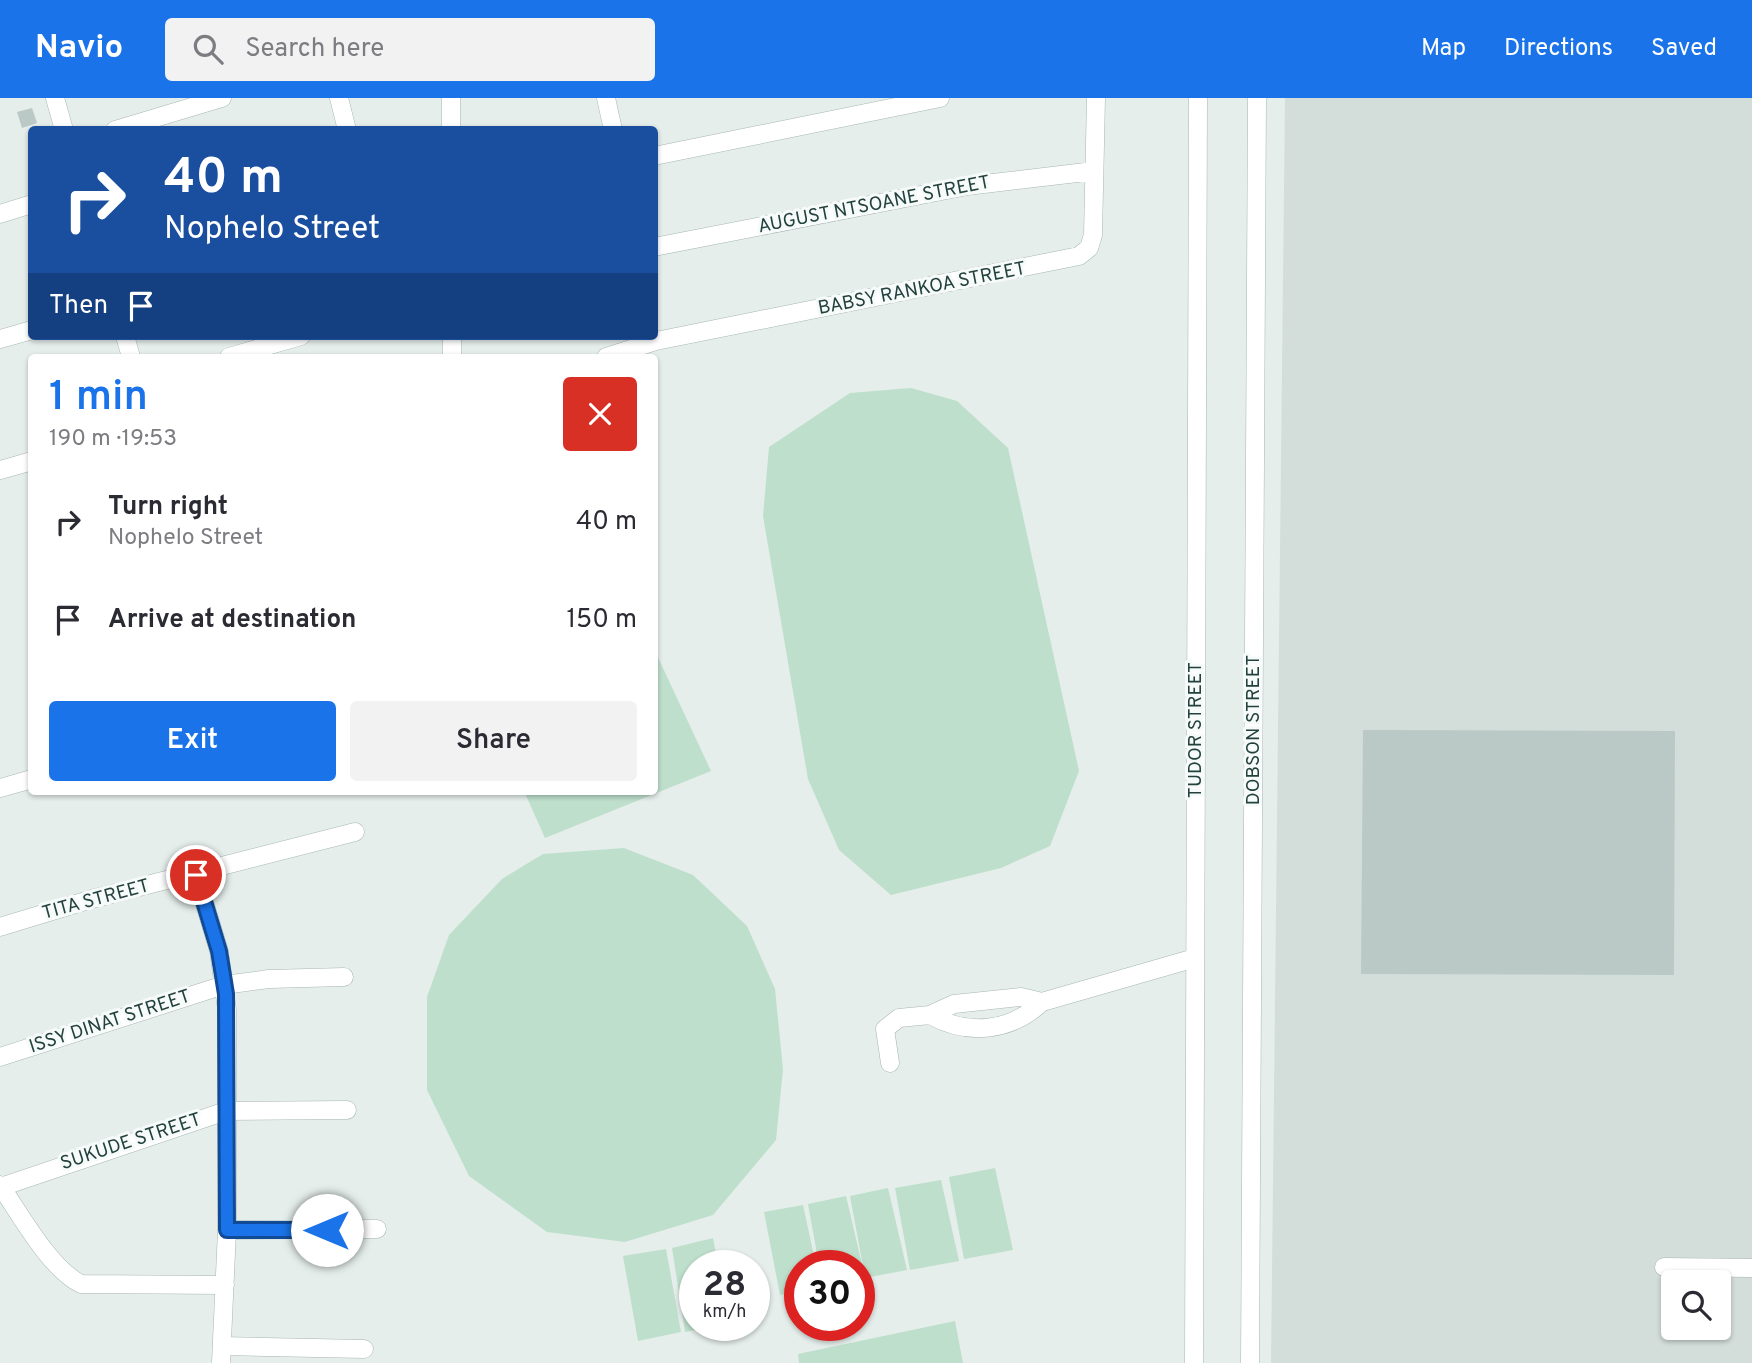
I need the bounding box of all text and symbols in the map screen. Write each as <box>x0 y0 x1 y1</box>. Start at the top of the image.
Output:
search box <box>165 18 655 81</box>
text: Navio <box>35 28 123 70</box>
icon: search <box>189 30 227 68</box>
text: Search here <box>245 33 384 66</box>
text: Map <box>1421 34 1466 64</box>
text: Directions <box>1504 34 1613 64</box>
text: Saved <box>1651 34 1717 64</box>
text: 40 m <box>164 149 283 211</box>
icon: right <box>49 154 140 245</box>
street label: AUGUST NTSOANE STREET <box>756 171 992 239</box>
text: Nophelo Street <box>164 210 380 250</box>
street label: BABSY RANKOA STREET <box>816 257 1028 321</box>
icon: arrive <box>122 287 160 325</box>
text: Then <box>49 290 108 323</box>
text: 1 min <box>49 372 148 425</box>
button: close <box>563 377 637 451</box>
text: 190 m · 19:53 <box>49 425 177 454</box>
text: Turn right <box>108 491 228 524</box>
icon: right <box>49 503 87 541</box>
text: 40 m <box>576 506 637 539</box>
text: Nophelo Street <box>108 524 263 553</box>
icon: arrive <box>49 601 87 639</box>
text: Arrive at destination <box>108 604 356 637</box>
text: 150 m <box>566 604 637 637</box>
street label: DOBSON STREET <box>1242 655 1266 805</box>
street label: TUDOR STREET <box>1184 662 1208 798</box>
button: Exit <box>49 701 336 781</box>
button: Share <box>350 701 637 781</box>
pin <box>166 845 226 905</box>
icon: arrive <box>177 856 215 894</box>
street label: TITA STREET <box>40 874 152 926</box>
street label: ISSY DINAT STREET <box>26 985 194 1059</box>
street label: SUKUDE STREET <box>58 1108 204 1176</box>
position arrow <box>290 1193 364 1267</box>
speed limit sign: 30 <box>784 1250 875 1341</box>
text: 28 <box>703 1264 746 1308</box>
map controls <box>1661 1270 1731 1340</box>
button: search <box>1661 1270 1731 1340</box>
text: km/h <box>703 1301 746 1324</box>

